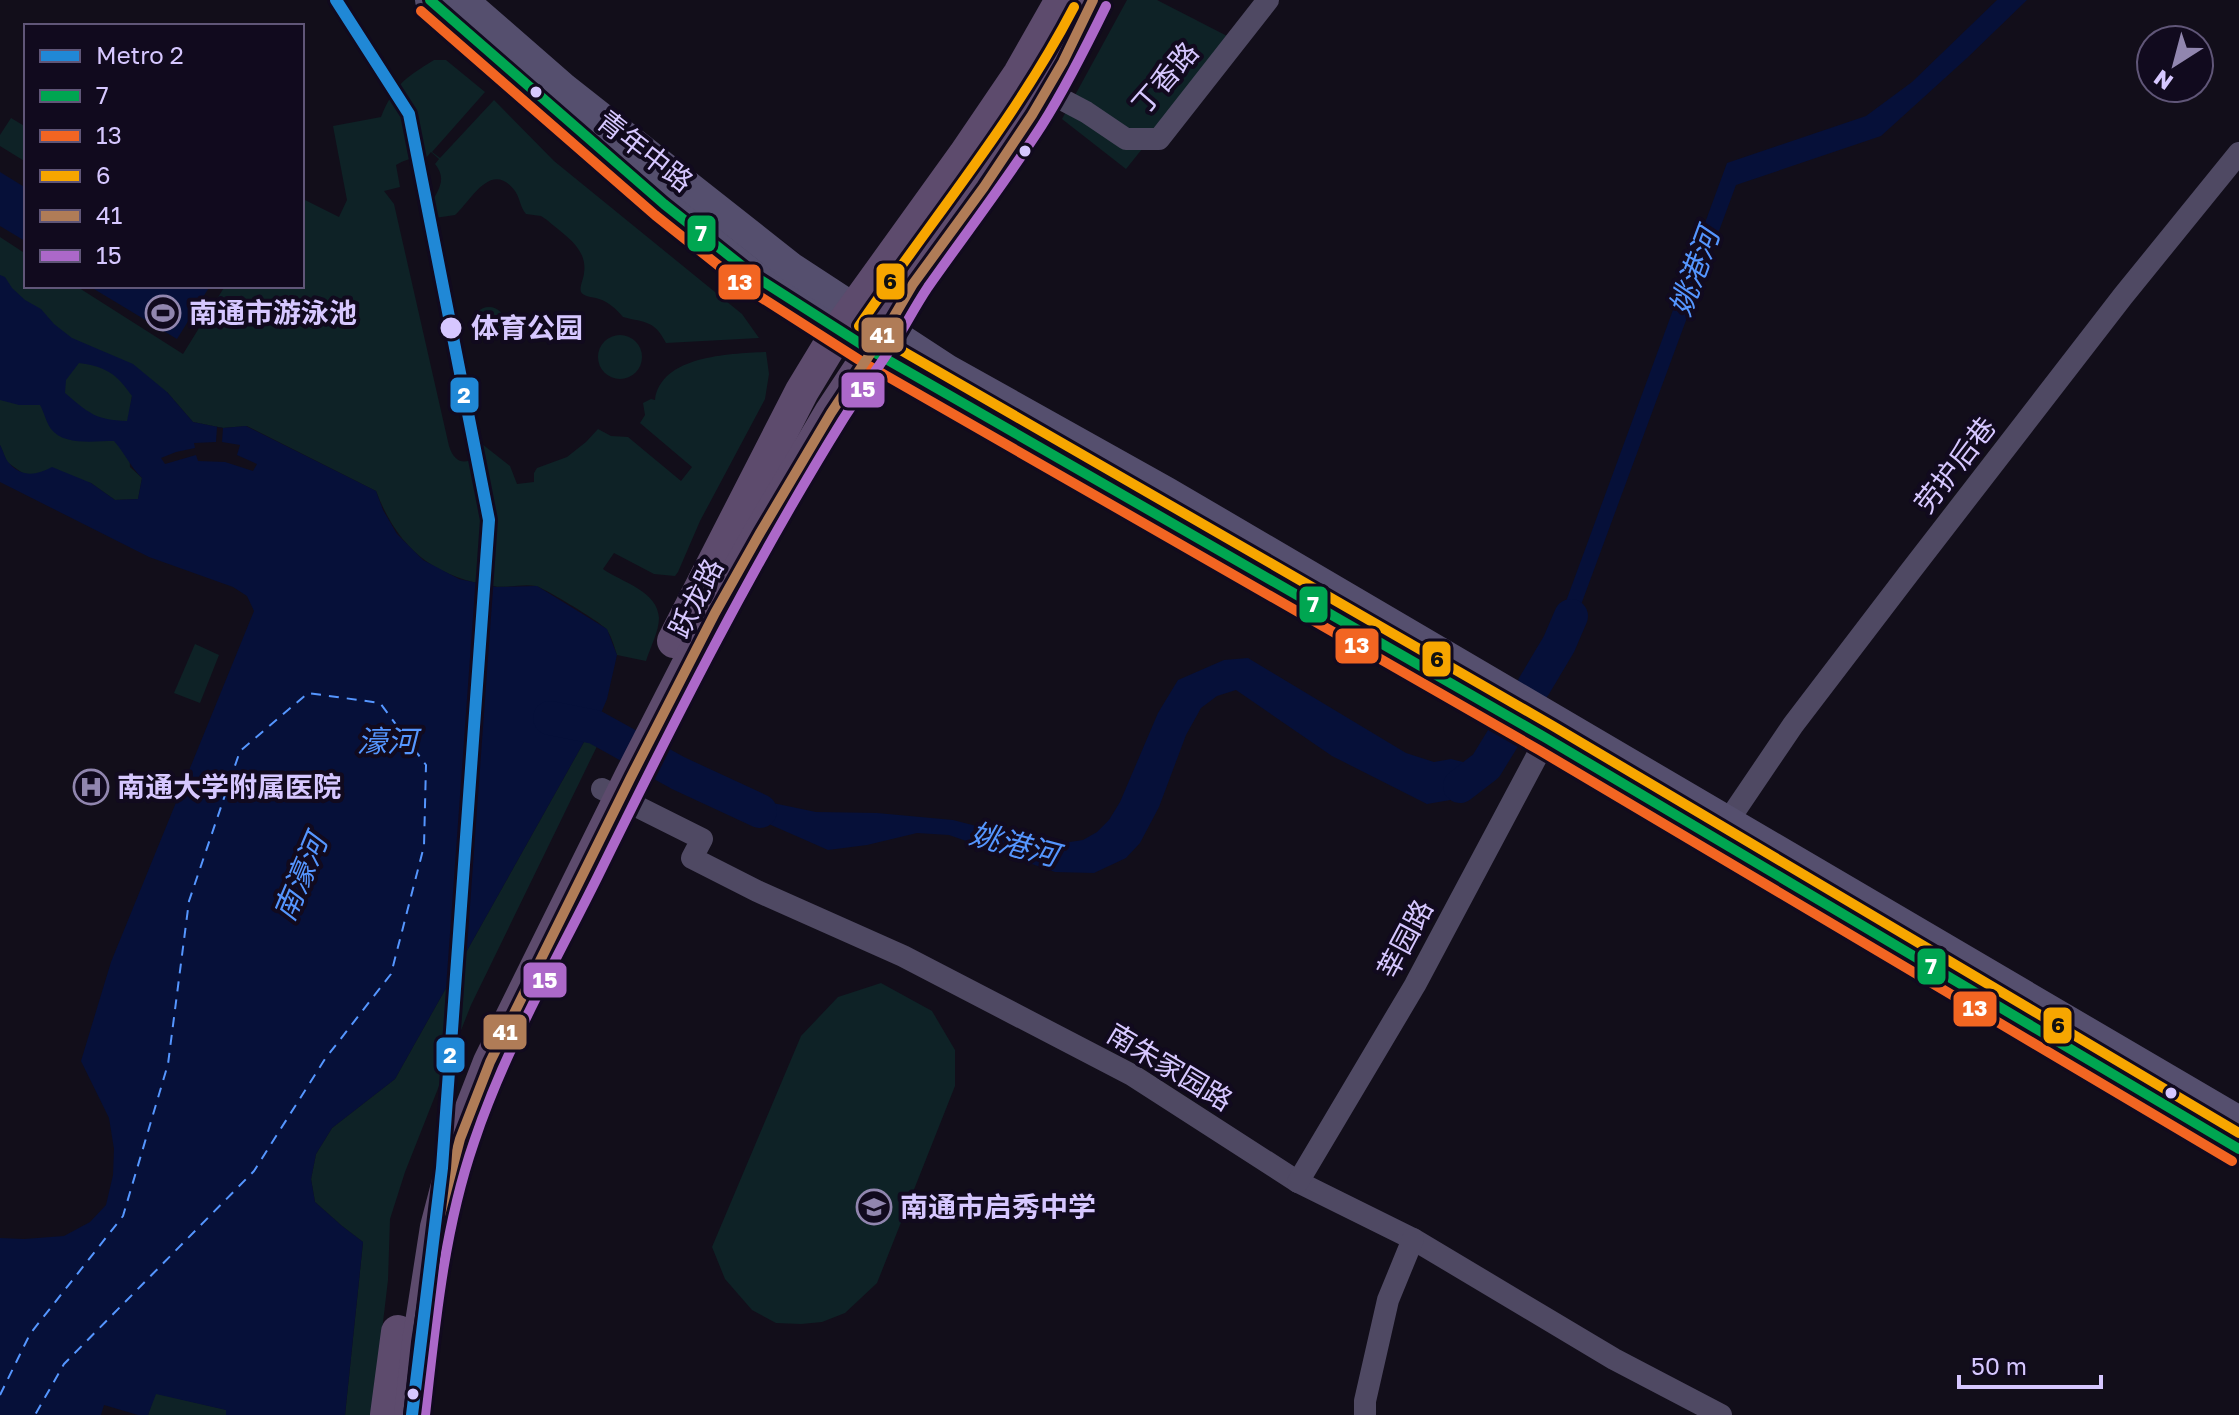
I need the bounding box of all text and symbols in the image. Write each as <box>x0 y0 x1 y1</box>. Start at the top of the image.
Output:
legend <box>24 24 304 288</box>
north arrow <box>2135 24 2215 104</box>
street label: 丁香路 <box>1125 35 1205 120</box>
text: Metro 2 <box>96 40 184 69</box>
text: N <box>2148 65 2178 96</box>
text: 7 <box>96 80 109 109</box>
unlabelled marker <box>528 84 544 100</box>
street label: 青年中路 <box>591 103 700 198</box>
text: 13 <box>96 120 122 149</box>
unlabelled marker <box>1017 143 1033 159</box>
text: 6 <box>96 160 111 189</box>
text: 41 <box>96 200 122 229</box>
line badge: 7 <box>686 214 717 253</box>
text: 7 <box>695 219 707 246</box>
water label: 姚港河 <box>1662 219 1728 320</box>
text: 15 <box>96 240 122 269</box>
line badge: 6 <box>875 262 906 301</box>
line badge: 13 <box>717 263 762 301</box>
text: 6 <box>883 267 897 294</box>
text: 13 <box>728 268 752 295</box>
sports icon: 南通市游泳池 <box>144 294 182 332</box>
place label: 南通市游泳池 <box>189 296 357 329</box>
place label: 体育公园 <box>471 311 583 344</box>
marker: 体育公园 <box>438 315 464 341</box>
line badge: 41 <box>860 316 905 354</box>
text: 41 <box>869 321 895 348</box>
line badge: 15 <box>840 371 886 409</box>
text: 15 <box>851 375 875 402</box>
line badge: 2 <box>449 376 480 414</box>
text: 2 <box>457 381 471 408</box>
street label: 劳护后巷 <box>1907 410 2002 519</box>
street label: 跃龙路 <box>662 553 729 643</box>
line badge: 7 <box>1298 585 1329 624</box>
text: 7 <box>1307 590 1319 617</box>
line badge: 13 <box>1334 627 1380 665</box>
text: 13 <box>1345 631 1369 658</box>
line badge: 6 <box>1421 640 1452 678</box>
text: 6 <box>1430 645 1444 672</box>
water label: 濠河 <box>357 723 422 759</box>
hospital icon: 南通大学附属医院 <box>72 768 110 806</box>
place label: 南通大学附属医院 <box>117 770 341 803</box>
water label: 姚港河 <box>966 815 1067 874</box>
water label: 南濠河 <box>266 825 336 926</box>
street label: 莘园路 <box>1370 894 1439 984</box>
line badge: 7 <box>1916 947 1947 986</box>
text: 7 <box>1925 952 1937 979</box>
line badge: 15 <box>522 961 568 999</box>
text: 15 <box>533 966 557 993</box>
line badge: 13 <box>1952 990 1998 1028</box>
text: 13 <box>1963 994 1987 1021</box>
line badge: 6 <box>2042 1006 2073 1045</box>
text: 6 <box>2051 1011 2065 1038</box>
line badge: 41 <box>482 1013 528 1051</box>
street label: 南朱家园路 <box>1102 1016 1239 1117</box>
text: 41 <box>492 1018 518 1045</box>
line badge: 2 <box>435 1036 466 1074</box>
text: 2 <box>443 1041 457 1068</box>
unlabelled marker <box>2163 1085 2179 1101</box>
school or university icon: 南通市启秀中学 <box>855 1188 893 1226</box>
place label: 南通市启秀中学 <box>900 1190 1096 1223</box>
scale bar <box>1959 1339 2101 1389</box>
text: 50 m <box>1971 1351 2027 1380</box>
unlabelled marker <box>405 1386 421 1402</box>

